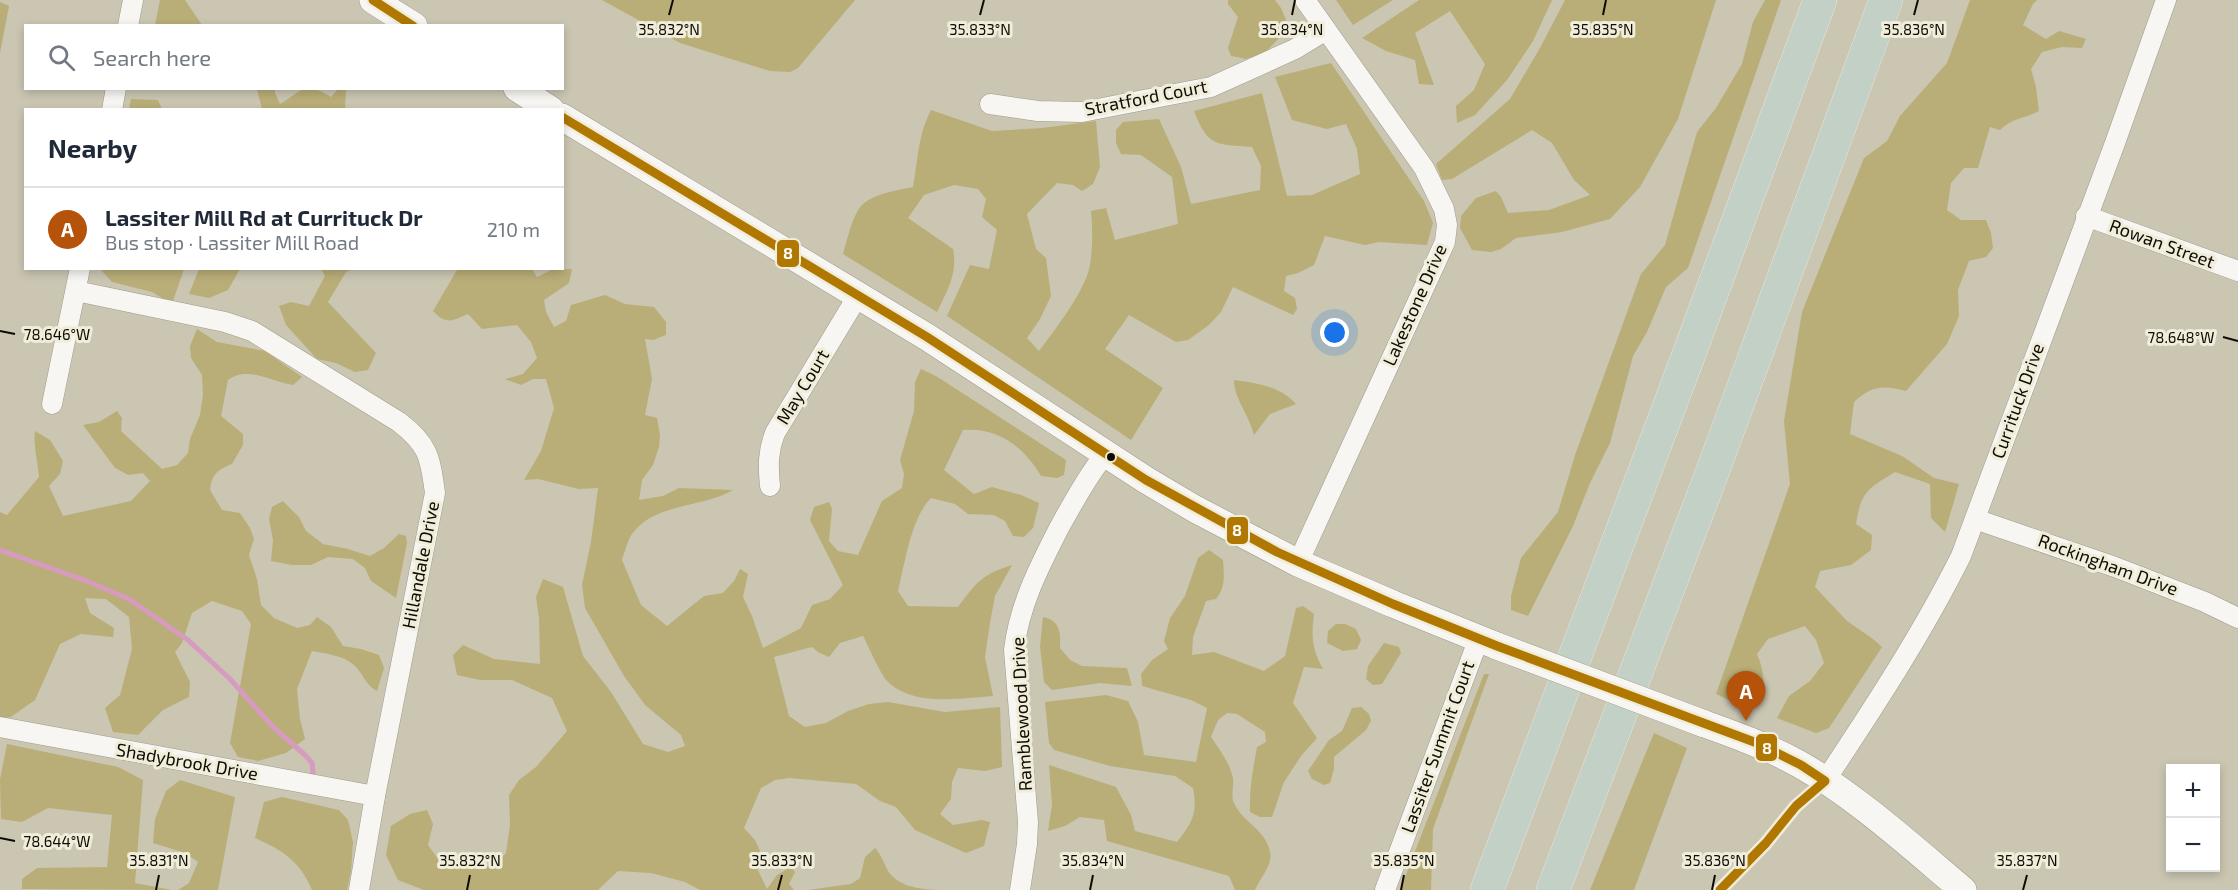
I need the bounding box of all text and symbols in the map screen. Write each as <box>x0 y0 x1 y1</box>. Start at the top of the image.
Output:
text: 35.832°N <box>638 20 700 38</box>
text: 35.833°N <box>949 20 1011 38</box>
text: 35.834°N <box>1261 20 1323 38</box>
text: 35.835°N <box>1572 20 1634 38</box>
text: 35.836°N <box>1883 20 1945 38</box>
search box <box>24 24 564 90</box>
icon: search <box>45 41 78 74</box>
text: Search here <box>93 44 211 70</box>
street label: Stratford Court <box>1083 74 1209 120</box>
text: Nearby <box>48 132 137 163</box>
text: Lassiter Mill Rd at Currituck Dr <box>105 204 423 230</box>
street label: Rowan Street <box>2107 214 2218 272</box>
text: A <box>61 217 74 241</box>
text: 210 m <box>487 217 540 241</box>
text: Bus stop · Lassiter Mill Road <box>105 230 359 254</box>
line badge: 8 <box>776 239 800 268</box>
street label: Lakestone Drive <box>1377 240 1451 369</box>
text: 8 <box>783 243 793 262</box>
your location <box>1320 318 1349 347</box>
text: 78.646°W <box>24 325 90 343</box>
text: 78.648°W <box>2148 328 2214 346</box>
street label: Currituck Drive <box>1986 340 2048 461</box>
street label: May Court <box>771 345 833 428</box>
unlabelled marker <box>1105 451 1117 463</box>
street label: Hillandale Drive <box>397 499 443 630</box>
line badge: 8 <box>1226 516 1249 545</box>
text: 8 <box>1232 520 1242 539</box>
street label: Rockingham Drive <box>2035 529 2181 600</box>
street label: Ramblewood Drive <box>1006 636 1036 792</box>
street label: Lassiter Summit Court <box>1396 658 1478 836</box>
pin: A <box>1726 672 1766 721</box>
line badge: 8 <box>1755 733 1778 762</box>
street label: Shadybrook Drive <box>115 738 260 784</box>
text: 8 <box>1762 738 1772 757</box>
map controls <box>2166 764 2220 872</box>
button: + <box>2166 764 2220 818</box>
button: − <box>2166 818 2220 872</box>
text: 78.644°W <box>24 832 90 850</box>
text: 35.831°N <box>129 851 189 869</box>
text: 35.832°N <box>439 851 501 869</box>
text: 35.833°N <box>751 851 813 869</box>
text: 35.834°N <box>1062 851 1124 869</box>
text: 35.835°N <box>1373 851 1435 869</box>
text: 35.836°N <box>1684 851 1746 869</box>
text: 35.837°N <box>1997 851 2057 869</box>

